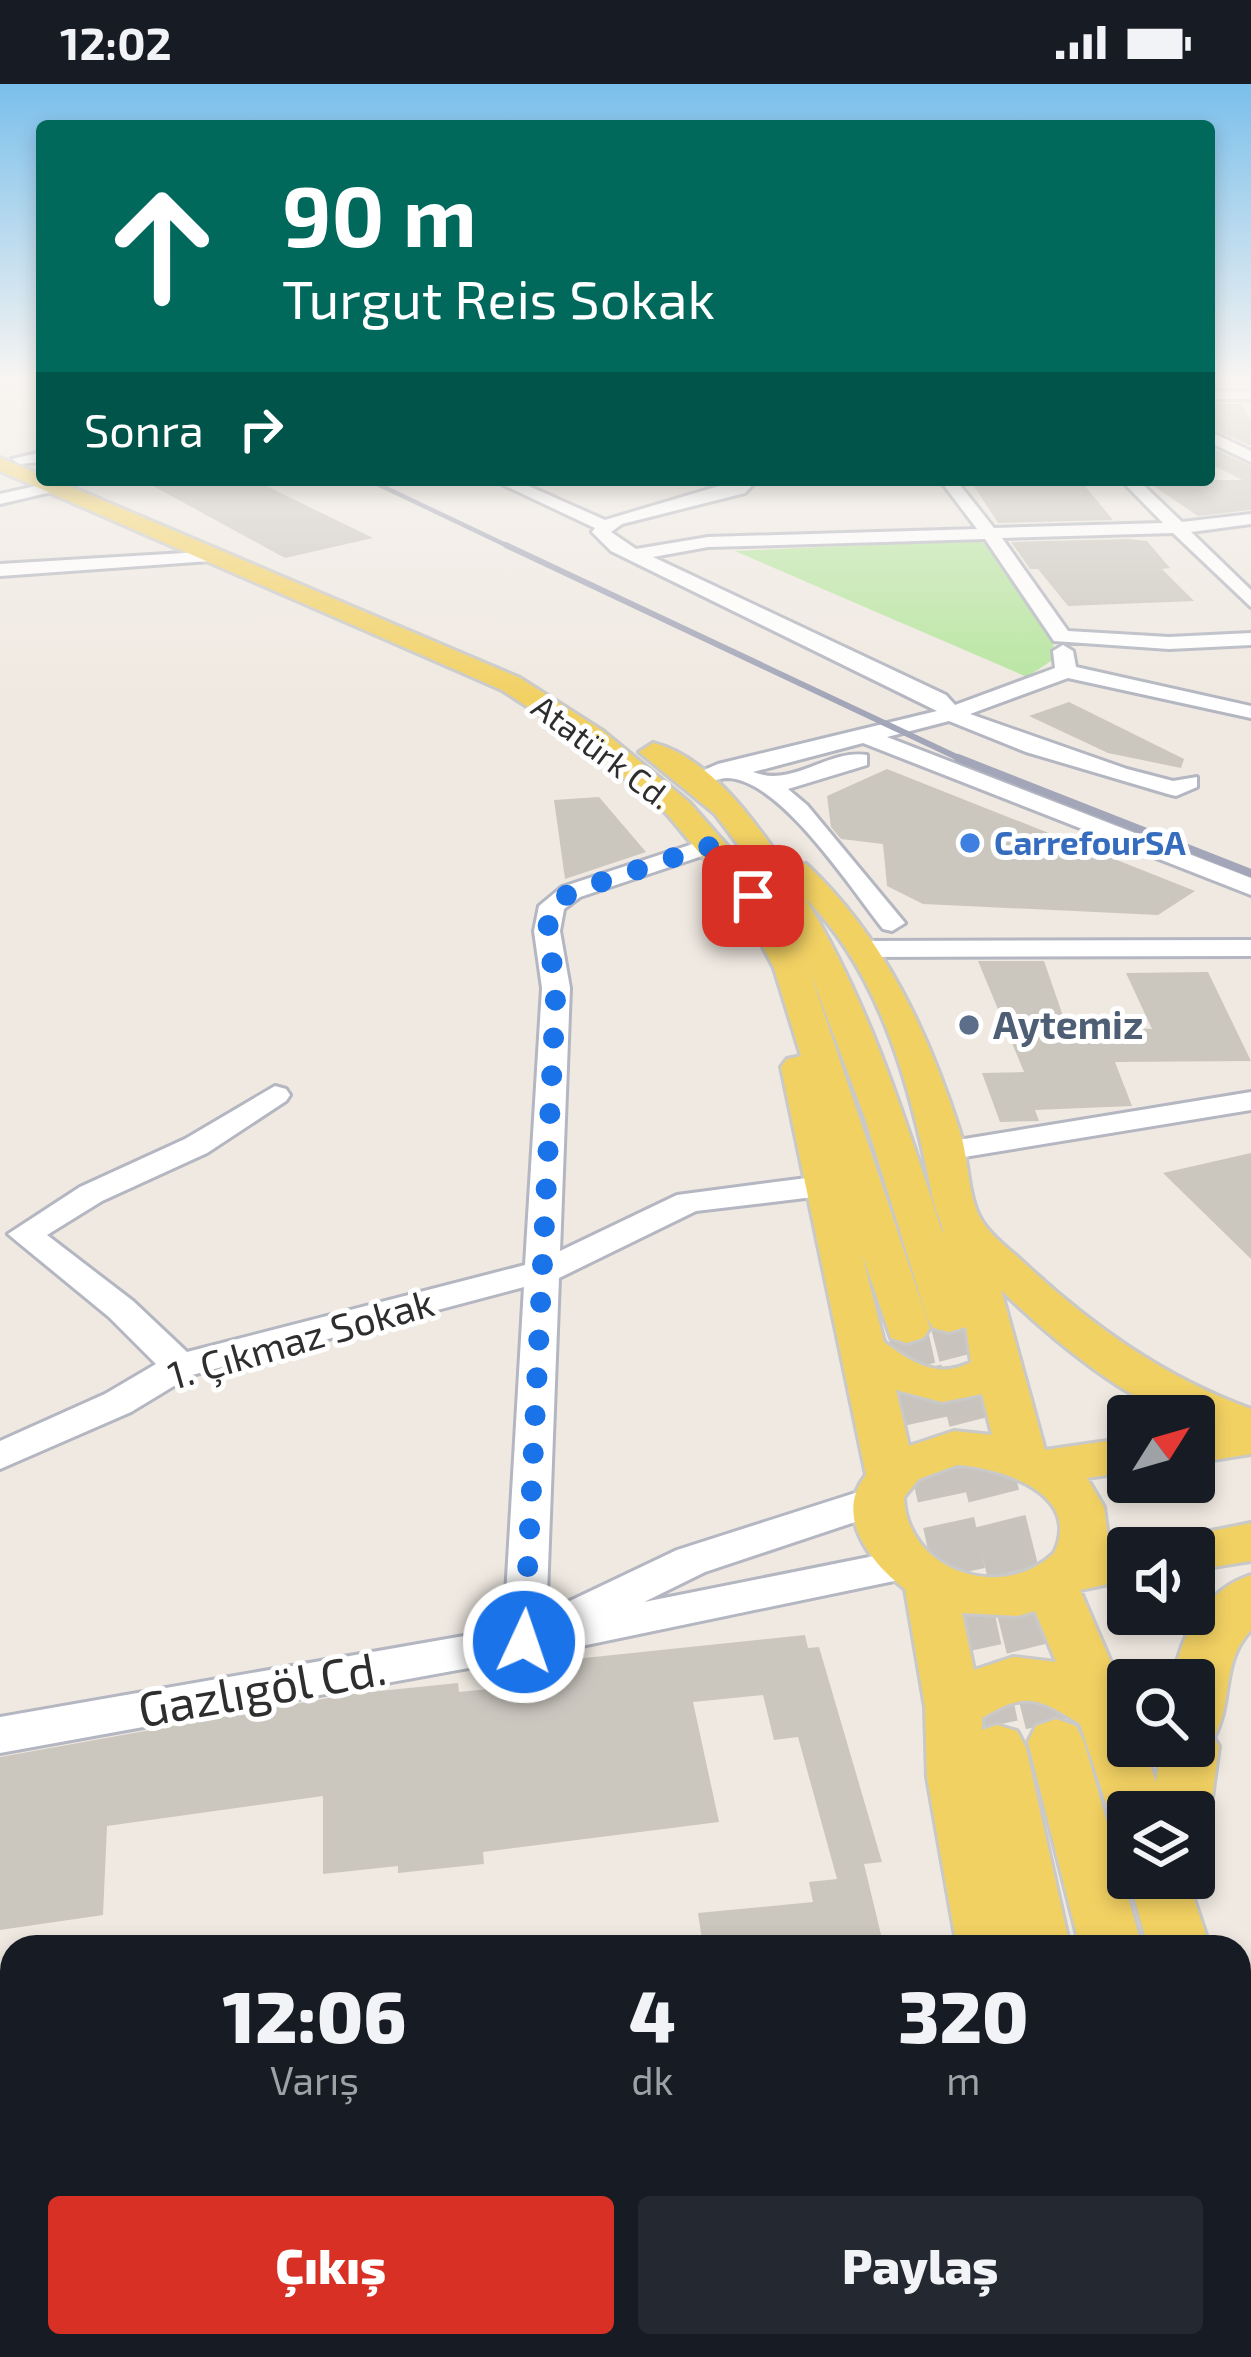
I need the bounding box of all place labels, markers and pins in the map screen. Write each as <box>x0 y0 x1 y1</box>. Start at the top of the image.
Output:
place label: CarrefourSA <box>994 822 1186 862</box>
marker: CarrefourSA <box>957 830 983 856</box>
pin <box>702 845 804 947</box>
place label: Aytemiz <box>993 1000 1143 1048</box>
marker: Aytemiz <box>956 1012 982 1038</box>

